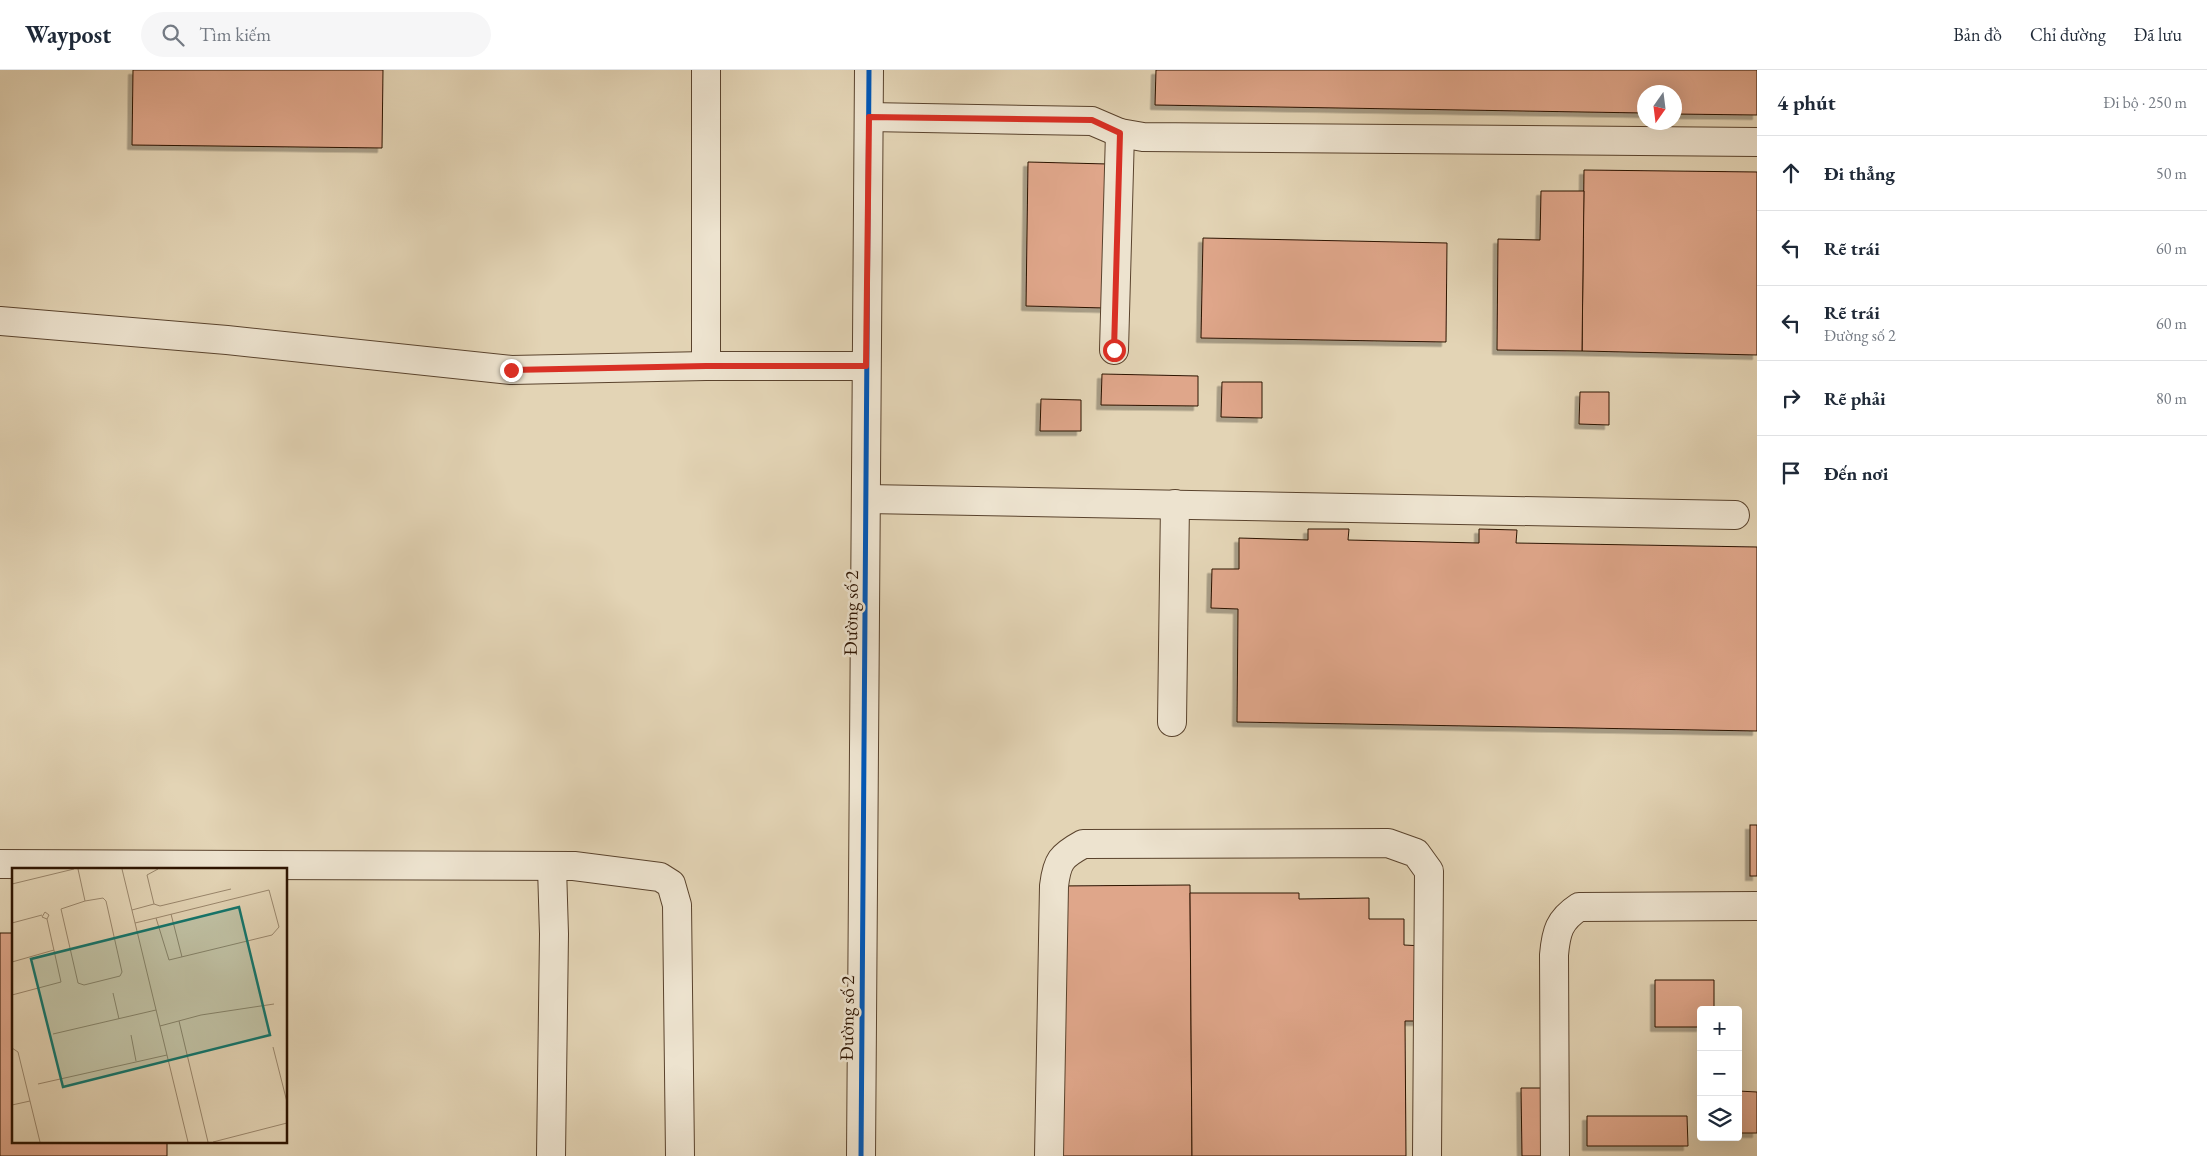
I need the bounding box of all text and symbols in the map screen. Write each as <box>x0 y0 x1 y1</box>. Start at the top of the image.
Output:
search box <box>141 12 491 57</box>
text: Waypost <box>25 19 111 50</box>
icon: search <box>159 21 187 49</box>
text: Tìm kiếm <box>199 22 271 47</box>
text: Bản đồ <box>1953 23 2002 46</box>
text: Chỉ đường <box>2030 23 2106 46</box>
text: Đã lưu <box>2134 23 2182 46</box>
north arrow <box>1637 85 1682 130</box>
text: 4 phút <box>1777 89 1836 116</box>
text: Đi bộ · 250 m <box>2103 92 2187 113</box>
icon: ahead <box>1777 159 1805 187</box>
text: Đi thẳng <box>1824 161 1895 186</box>
text: 50 m <box>2156 163 2187 184</box>
icon: left <box>1777 234 1805 262</box>
text: Rẽ trái <box>1824 236 1880 261</box>
text: 60 m <box>2156 238 2187 259</box>
text: Rẽ trái <box>1824 300 1880 325</box>
icon: left <box>1777 309 1805 337</box>
text: 60 m <box>2156 313 2187 334</box>
text: Đường số 2 <box>1824 325 1896 346</box>
route start <box>1103 339 1126 362</box>
route end <box>500 359 523 382</box>
icon: right <box>1777 384 1805 412</box>
text: Rẽ phải <box>1824 386 1886 411</box>
text: 80 m <box>2156 388 2187 409</box>
icon: arrive <box>1777 459 1805 487</box>
text: Đến nơi <box>1824 461 1888 486</box>
street label: Đường số 2 <box>838 570 864 656</box>
inset map <box>12 868 288 1144</box>
street label: Đường số 2 <box>834 975 860 1061</box>
map controls <box>1697 1006 1742 1141</box>
button: + <box>1697 1006 1742 1051</box>
button: − <box>1697 1051 1742 1096</box>
button: layers <box>1697 1096 1742 1141</box>

